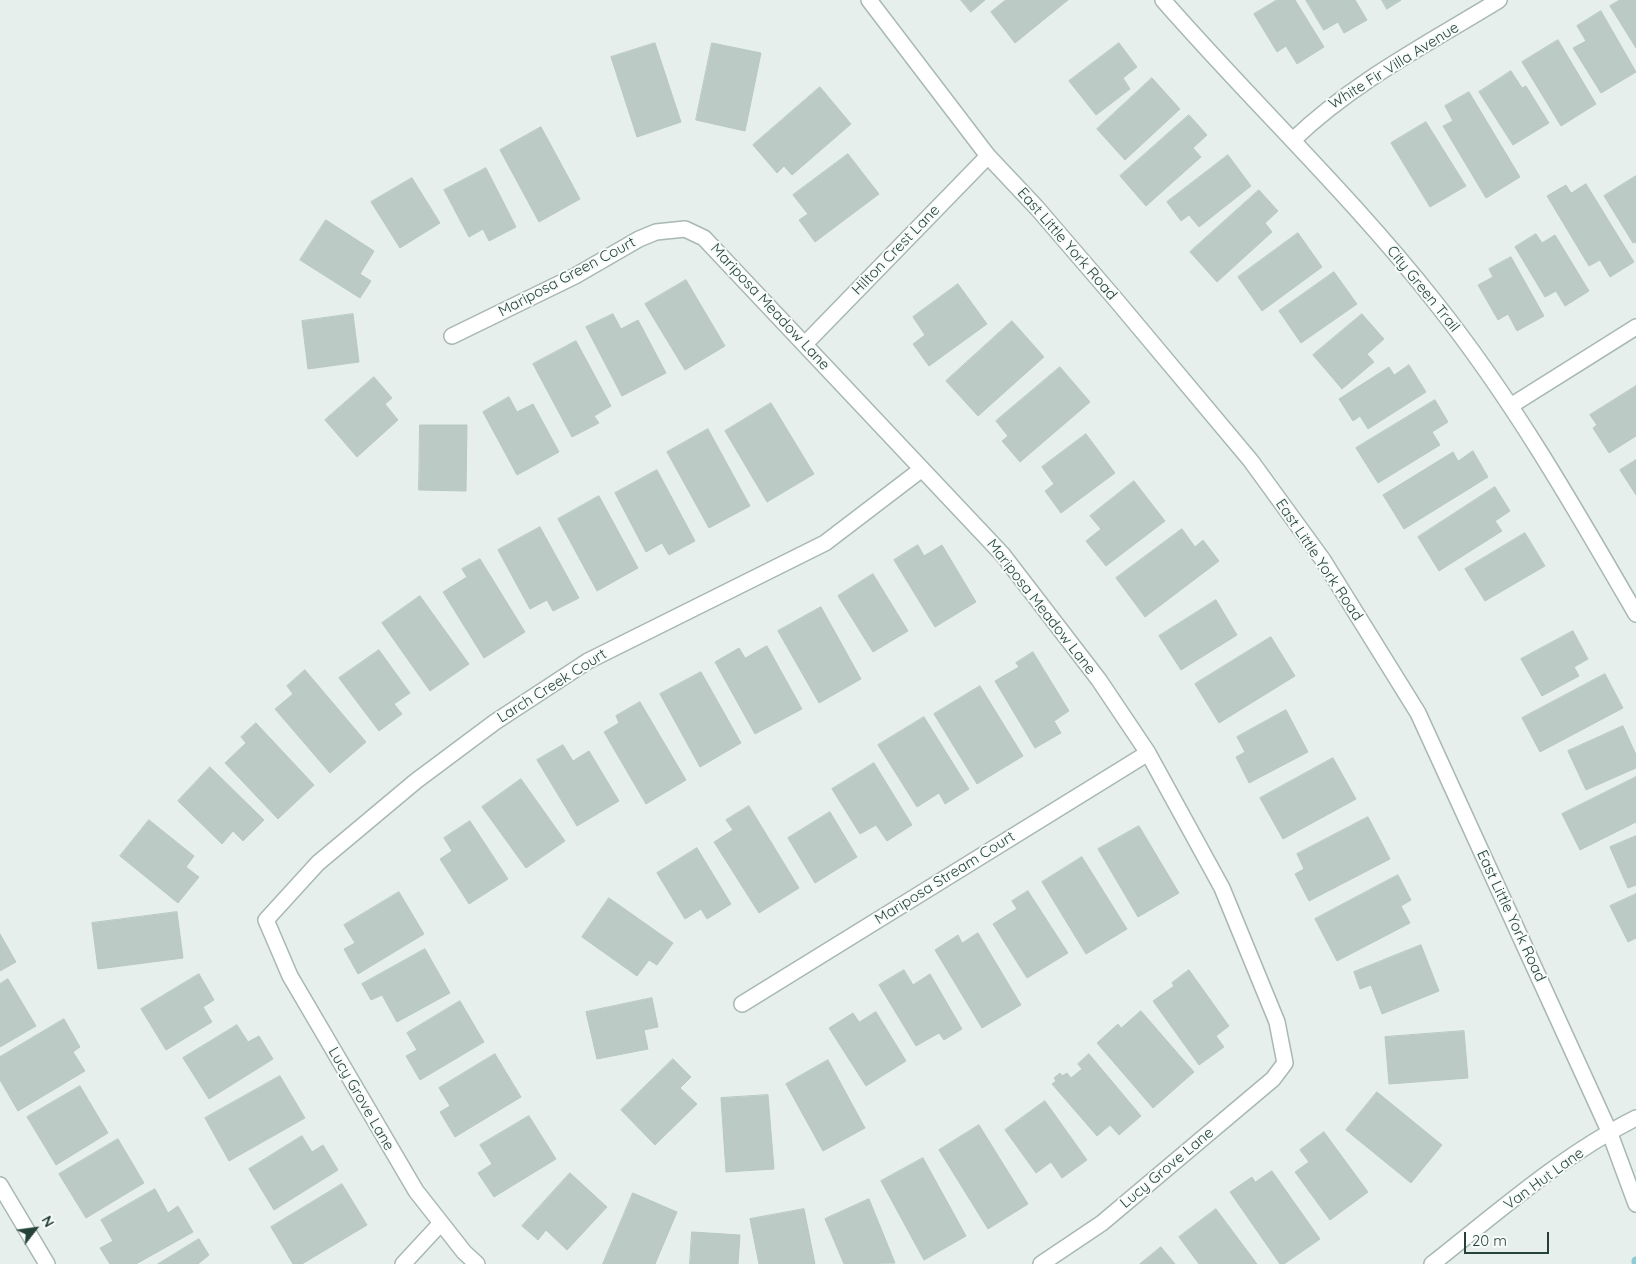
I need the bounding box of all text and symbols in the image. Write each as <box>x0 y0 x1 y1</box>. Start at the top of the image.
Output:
street label: White Fir Villa Avenue <box>1326 19 1462 113</box>
street label: East Little York Road <box>1013 184 1121 304</box>
street label: Hilton Crest Lane <box>848 201 944 299</box>
street label: Mariposa Green Court <box>495 233 639 321</box>
street label: Mariposa Meadow Lane <box>707 240 833 374</box>
street label: City Green Trail <box>1383 242 1463 336</box>
street label: East Little York Road <box>1272 496 1366 624</box>
street label: Mariposa Meadow Lane <box>983 536 1099 678</box>
street label: Larch Creek Court <box>494 645 610 727</box>
street label: Mariposa Stream Court <box>872 828 1018 928</box>
street label: East Little York Road <box>1473 847 1549 985</box>
street label: Lucy Grove Lane <box>324 1044 398 1154</box>
street label: Lucy Grove Lane <box>1117 1124 1217 1212</box>
street label: Van Hut Lane <box>1501 1144 1587 1214</box>
north arrow <box>10 1204 60 1254</box>
text: N <box>38 1213 58 1230</box>
scale bar <box>1466 1222 1551 1254</box>
text: 20 m <box>1472 1231 1507 1250</box>

